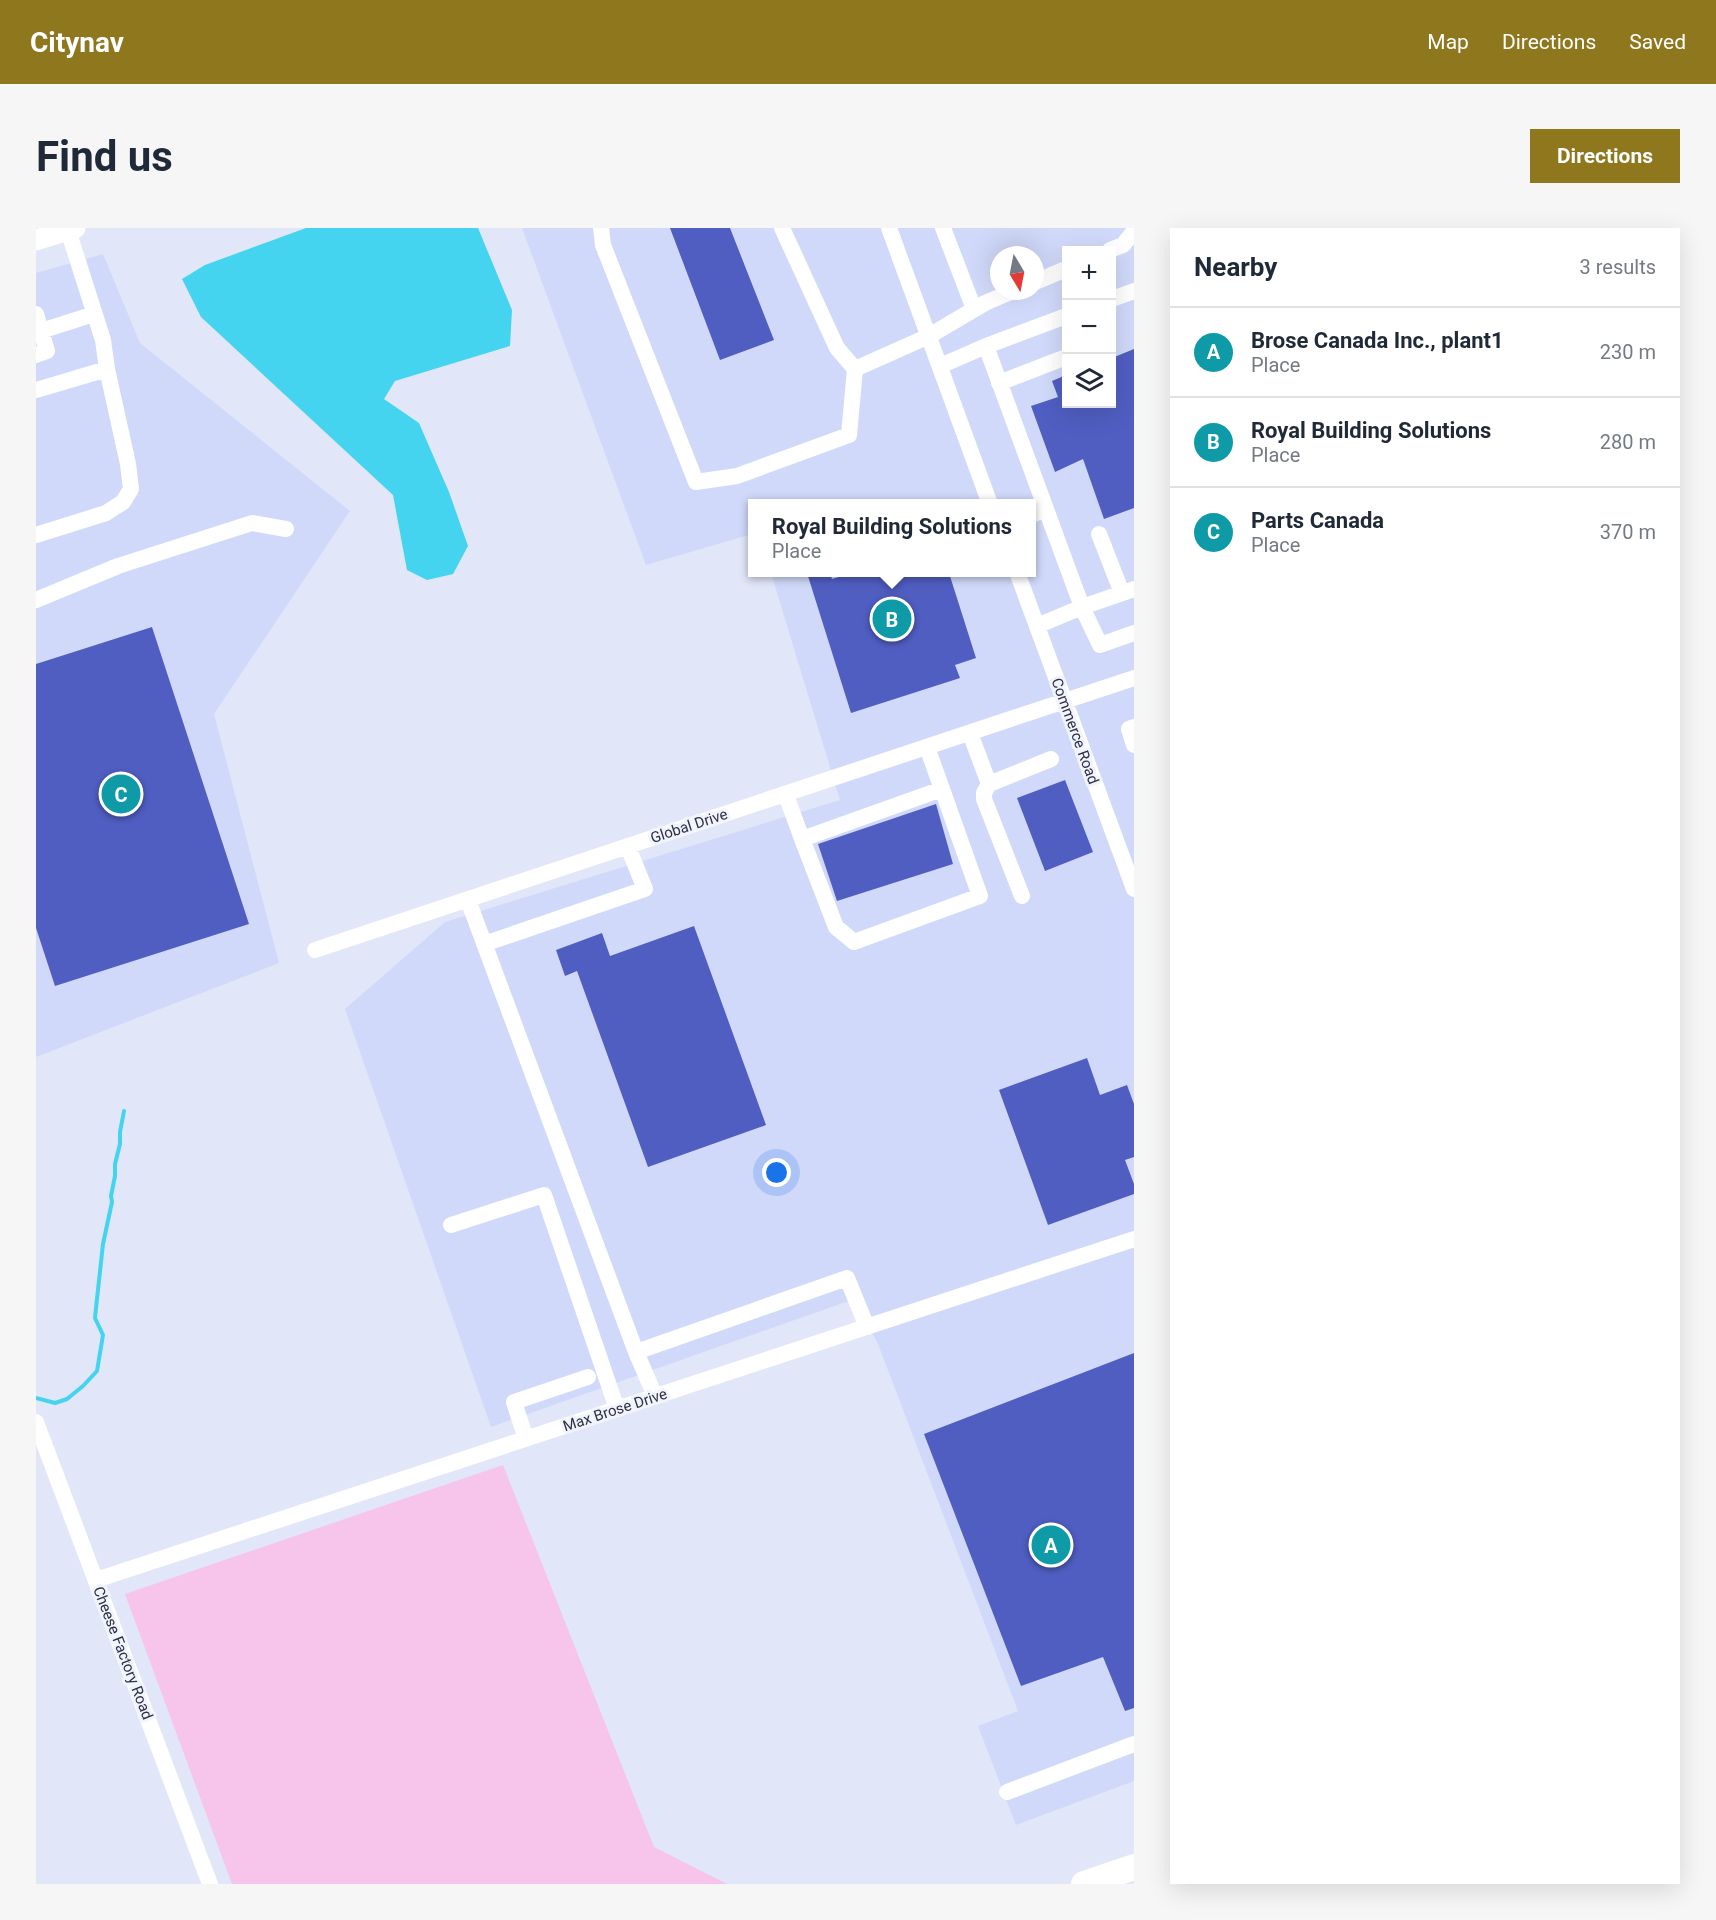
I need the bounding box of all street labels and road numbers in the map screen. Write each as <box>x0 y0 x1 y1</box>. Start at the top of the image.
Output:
street label: Commerce Road <box>1047 676 1103 786</box>
street label: Global Drive <box>648 805 730 847</box>
street label: Max Brose Drive <box>561 1385 669 1435</box>
street label: Cheese Factory Road <box>89 1584 157 1722</box>

